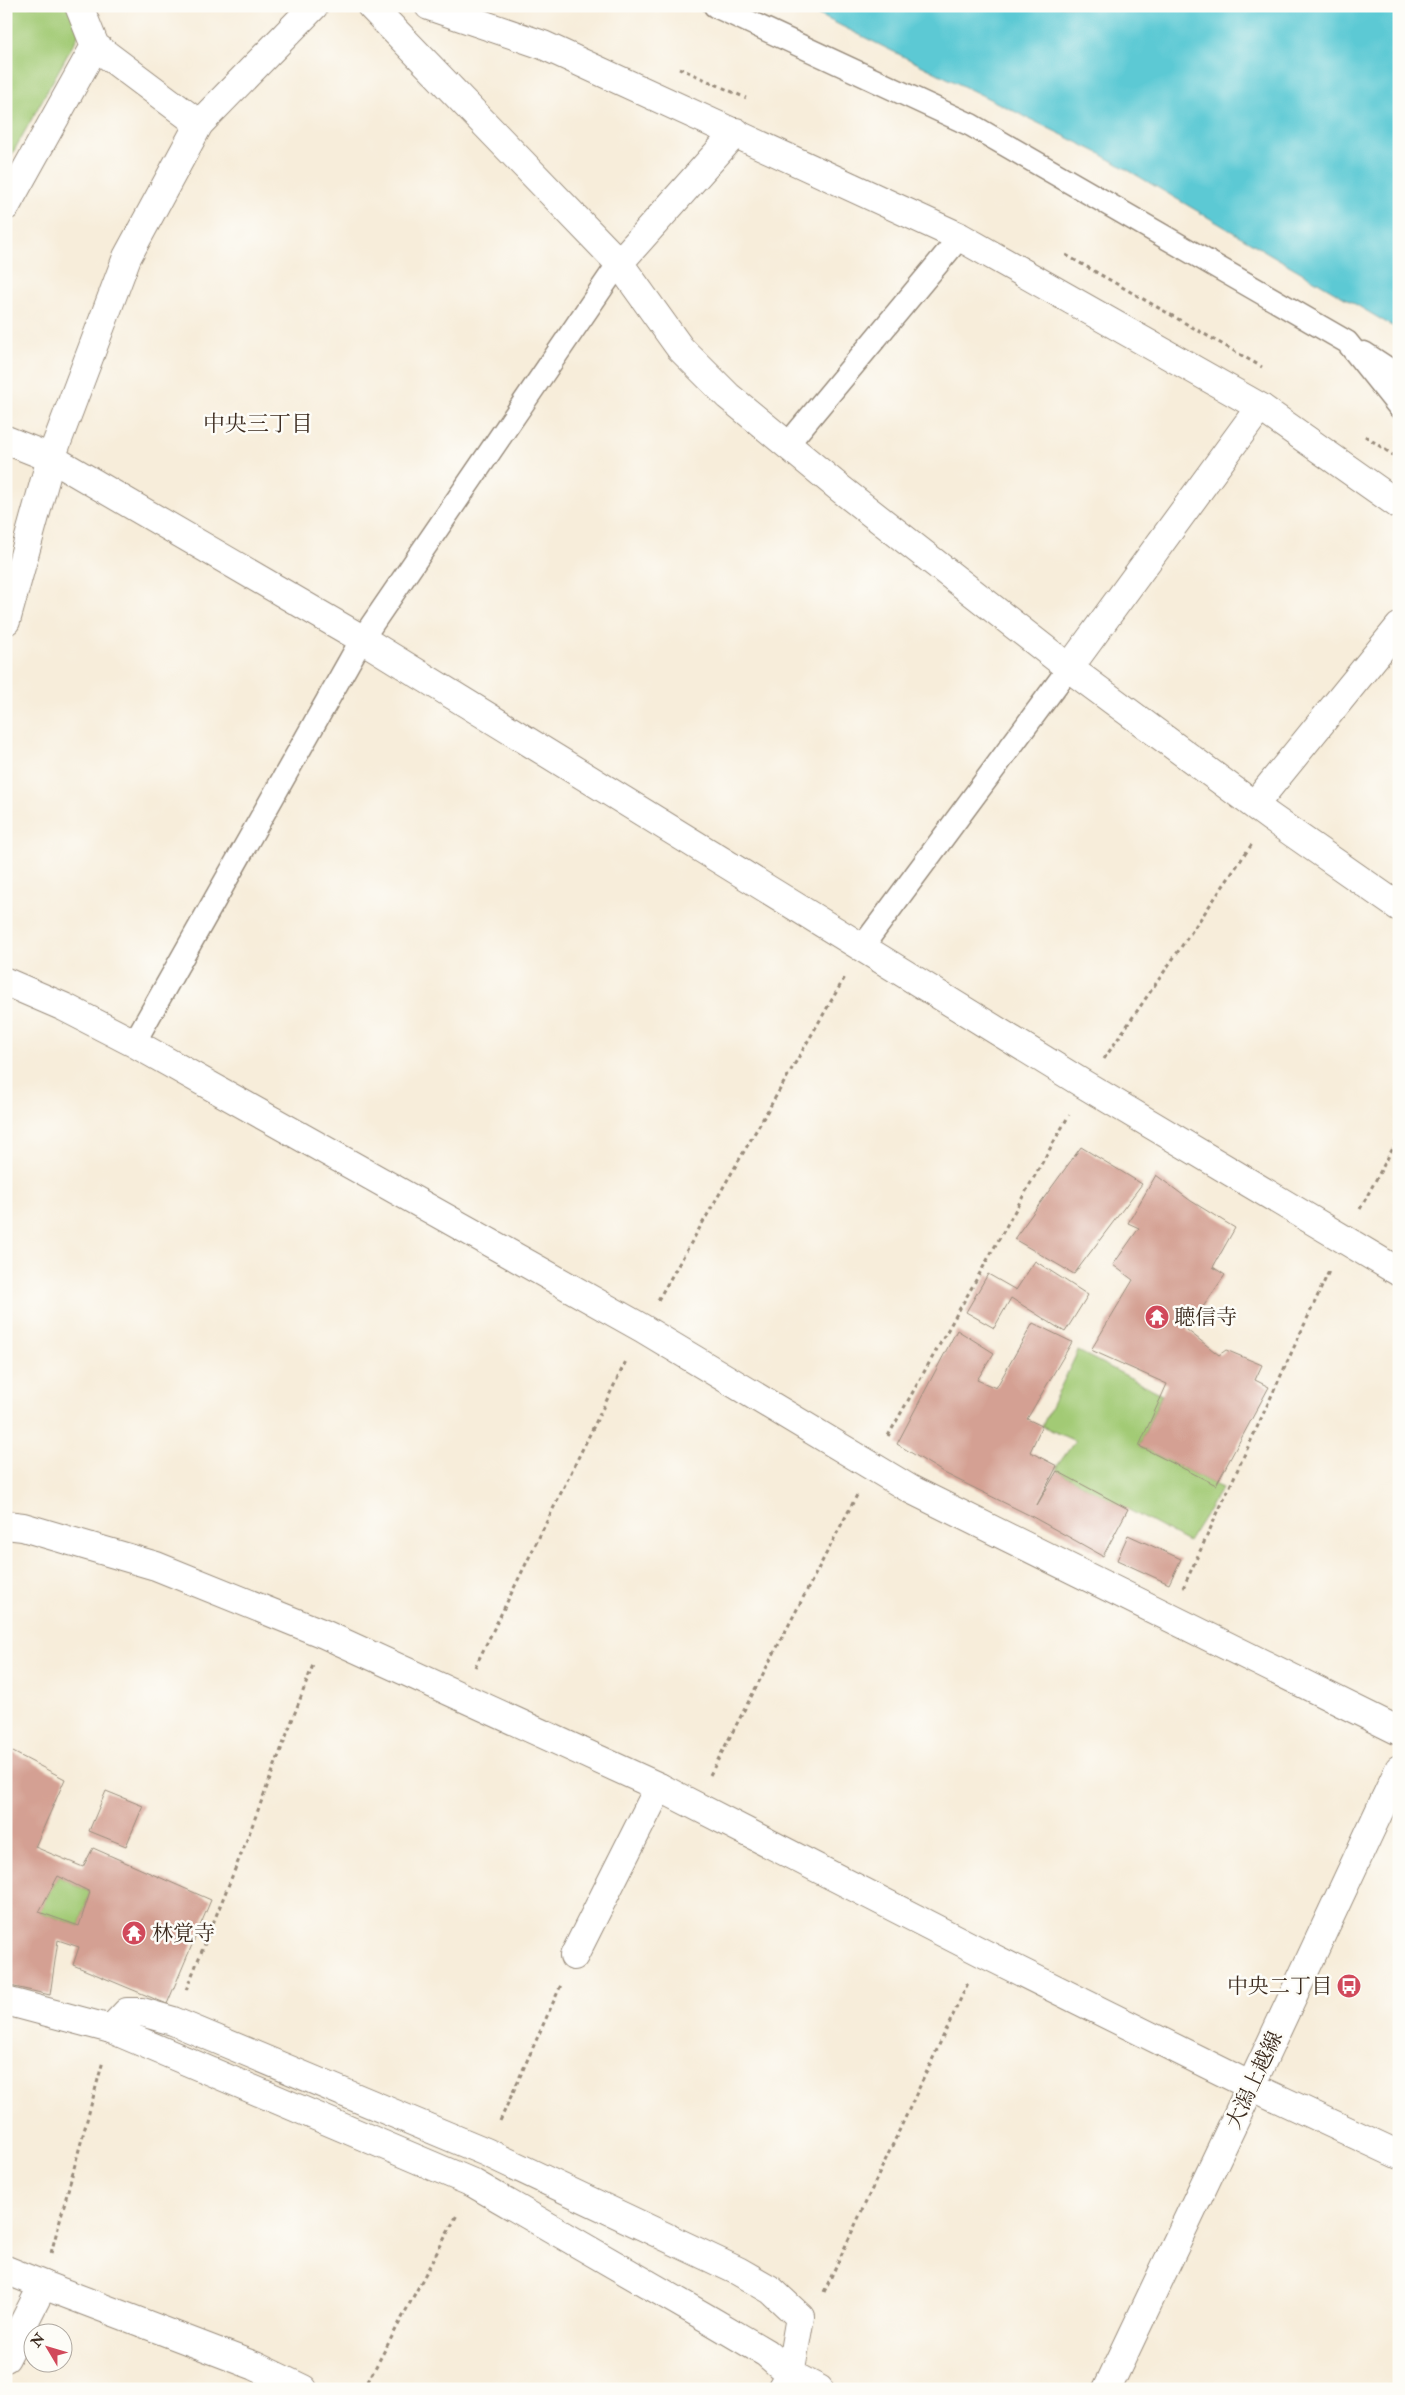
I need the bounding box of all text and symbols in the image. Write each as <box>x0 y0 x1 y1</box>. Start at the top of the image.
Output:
district label: 中央三丁目 <box>203 410 313 438</box>
temple icon: 聴信寺 <box>1144 1304 1170 1330</box>
place label: 聴信寺 <box>1174 1304 1237 1331</box>
temple icon: 林覚寺 <box>121 1920 147 1946</box>
place label: 林覚寺 <box>152 1920 215 1947</box>
place label: 中央二丁目 <box>1227 1973 1332 2000</box>
bus stop icon: 中央二丁目 <box>1336 1973 1362 1999</box>
street label: 大潟上越線 <box>1220 2027 1289 2133</box>
north arrow <box>22 2322 72 2372</box>
text: N <box>27 2330 49 2351</box>

